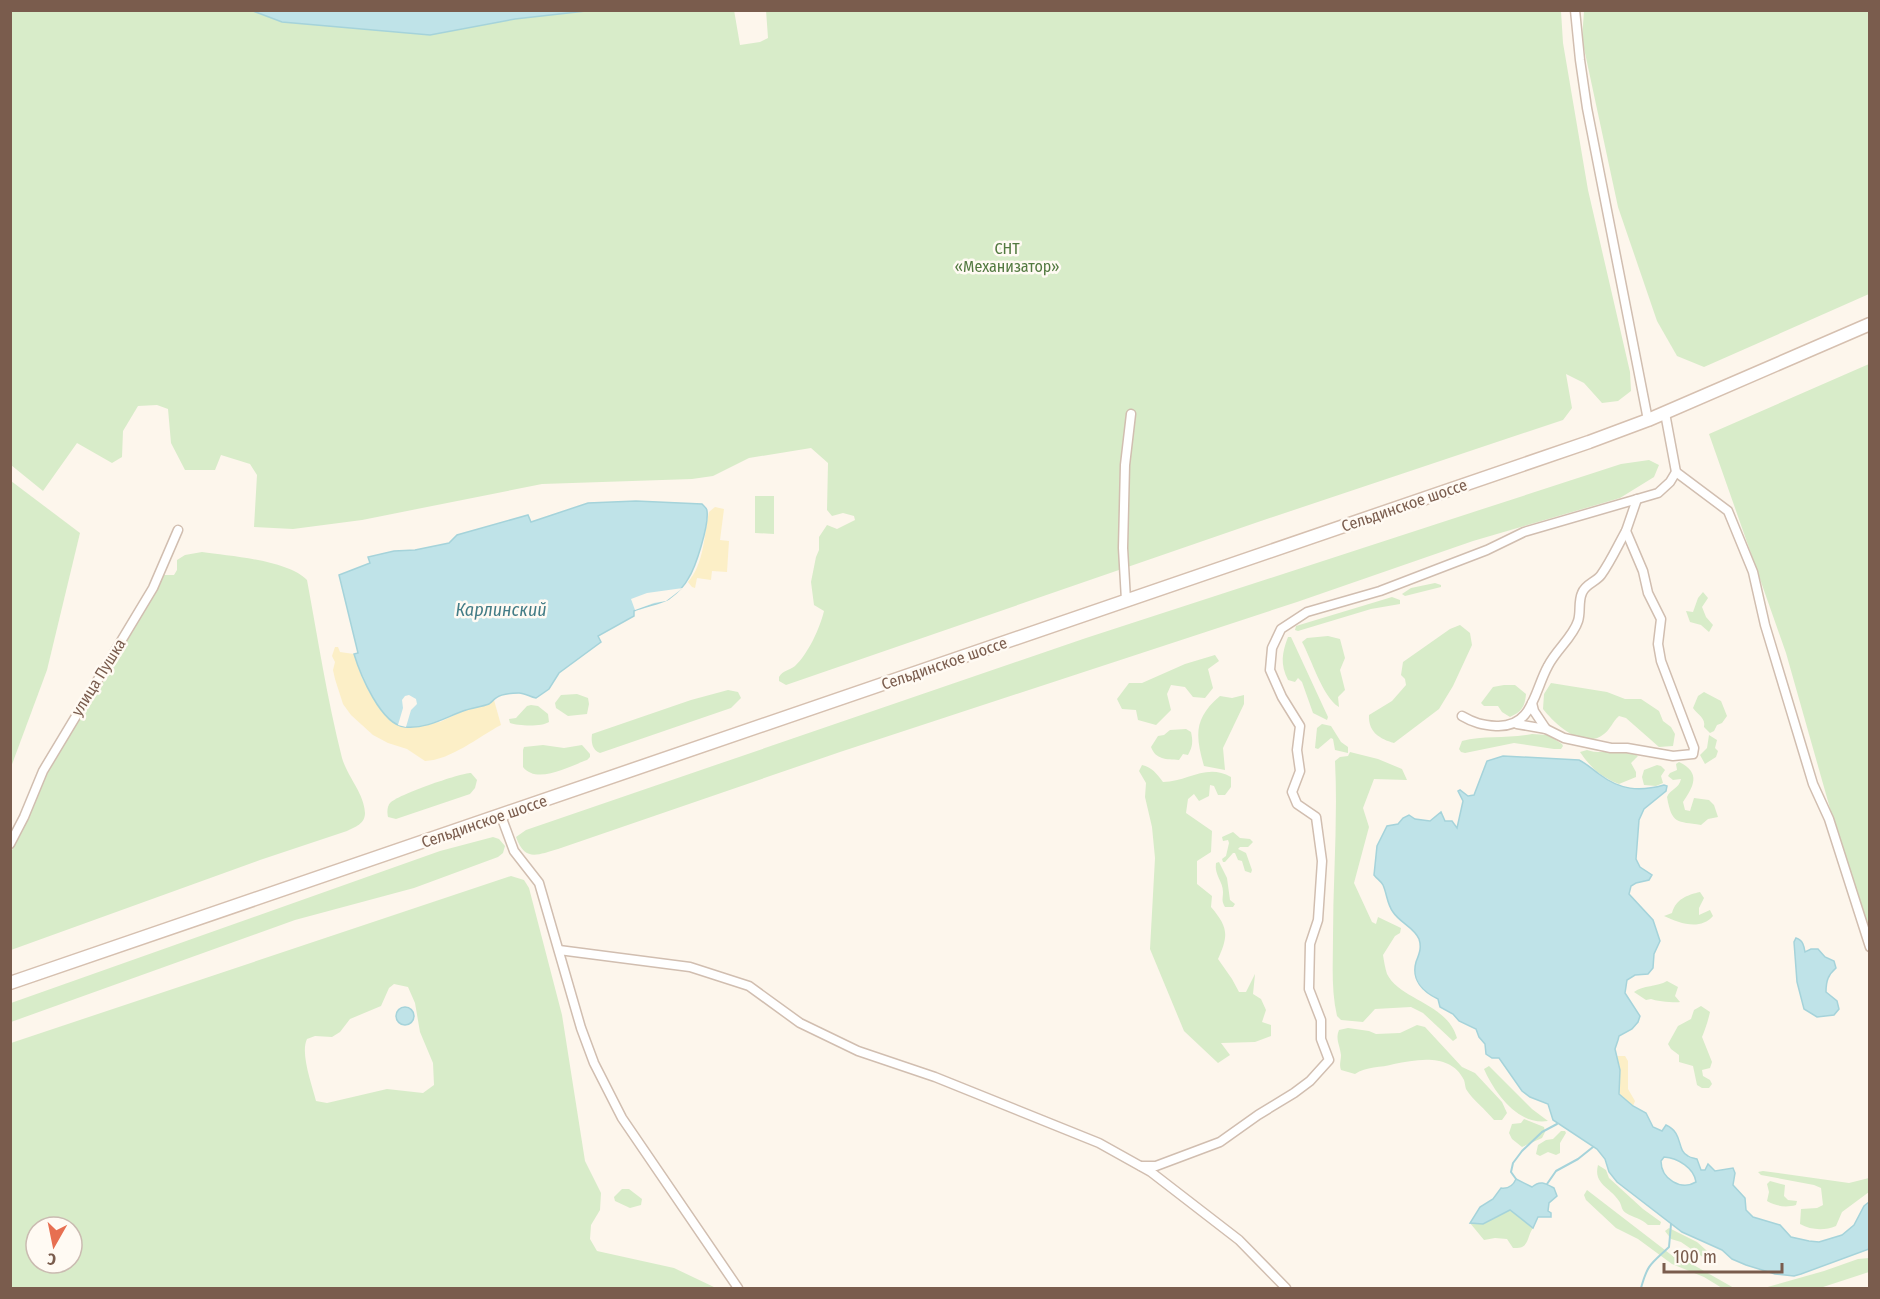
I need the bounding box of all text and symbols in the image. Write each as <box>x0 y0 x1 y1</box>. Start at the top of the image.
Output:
park label: СНТ «Механизатор» <box>954 239 1060 276</box>
street label: Сельдинское шоссе <box>1339 475 1470 536</box>
water label: Карлинский <box>455 599 547 621</box>
street label: Сельдинское шоссе <box>879 633 1010 694</box>
street label: улица Пушка <box>67 635 130 719</box>
street label: Сельдинское шоссе <box>419 791 550 852</box>
north arrow <box>24 1215 84 1275</box>
scale bar <box>1664 1236 1782 1274</box>
text: 100 m <box>1673 1246 1717 1268</box>
text: С <box>46 1249 57 1269</box>

